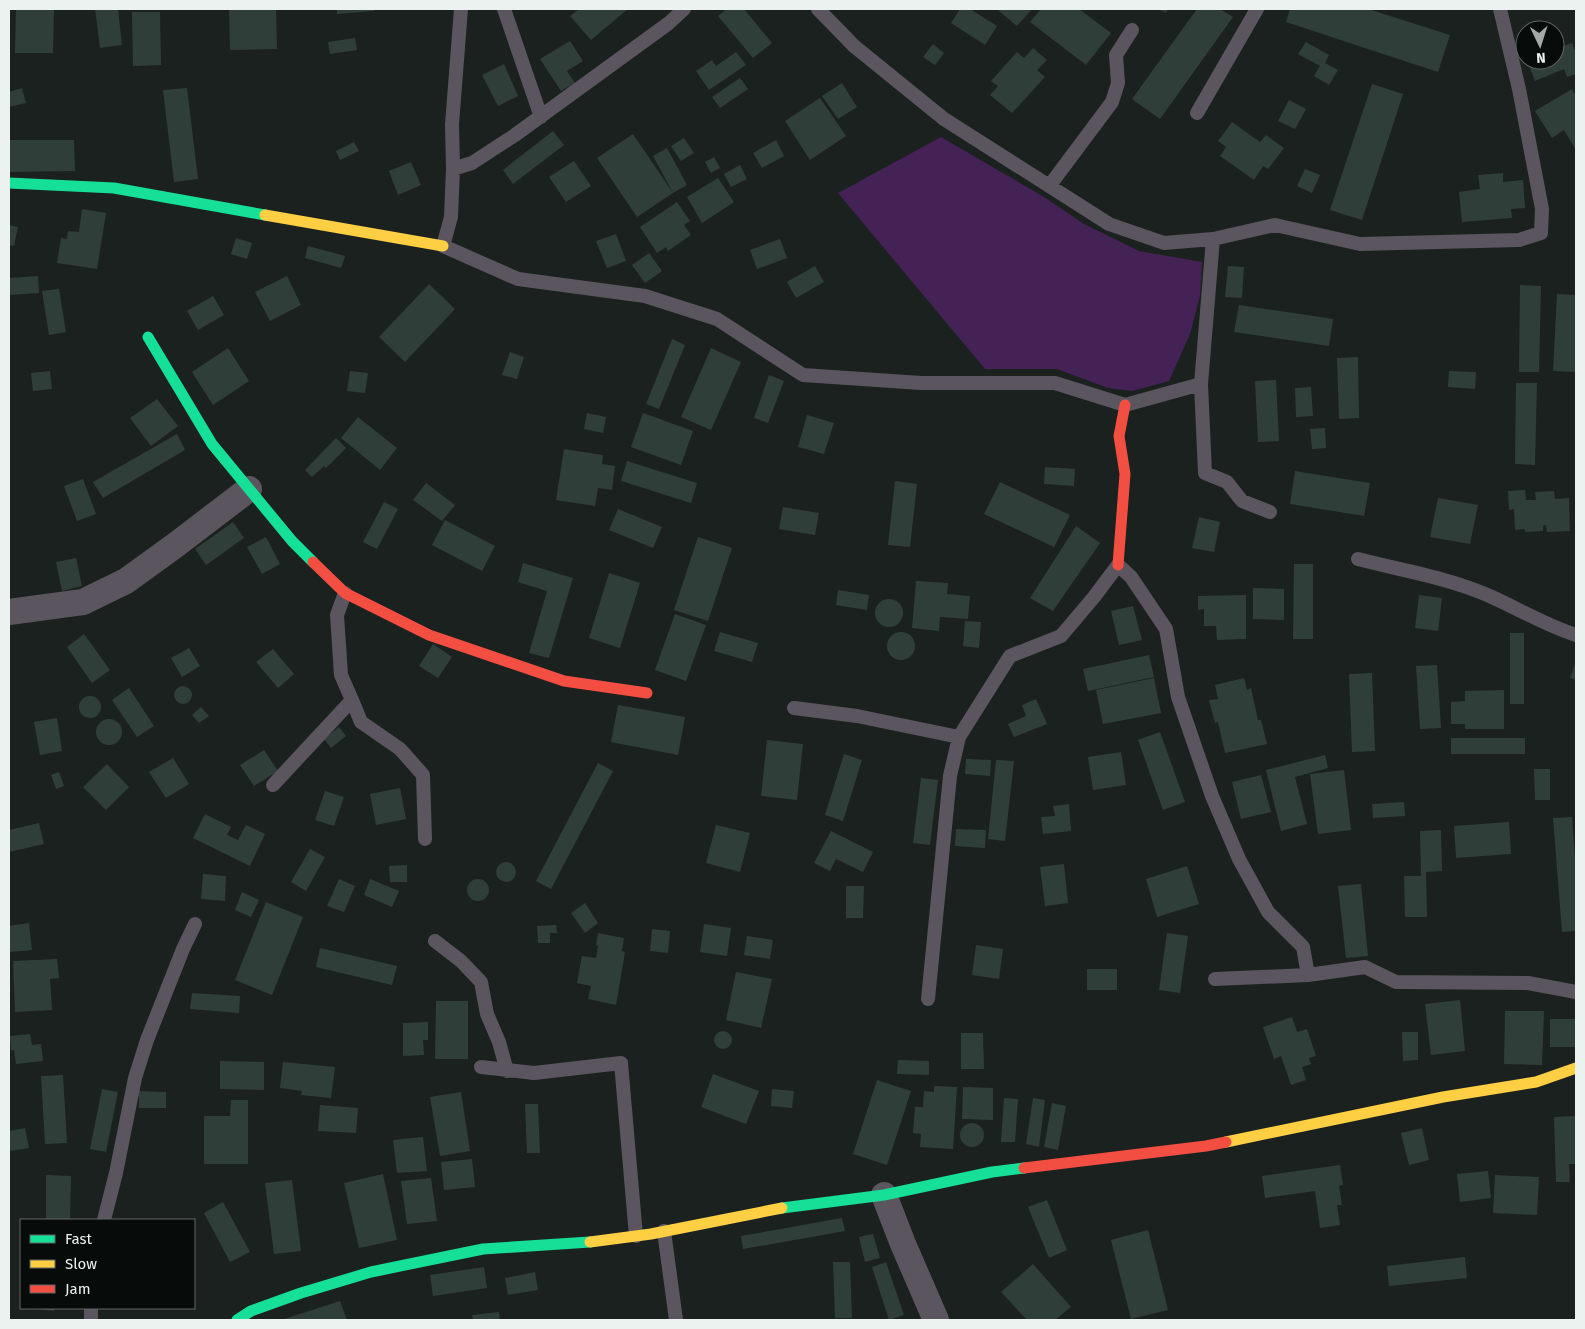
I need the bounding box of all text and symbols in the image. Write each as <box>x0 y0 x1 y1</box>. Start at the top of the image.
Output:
north arrow <box>1515 20 1565 70</box>
text: N <box>1536 49 1546 66</box>
legend <box>20 1219 195 1309</box>
text: Fast <box>65 1230 92 1248</box>
text: Slow <box>65 1255 97 1273</box>
text: Jam <box>65 1280 91 1298</box>

